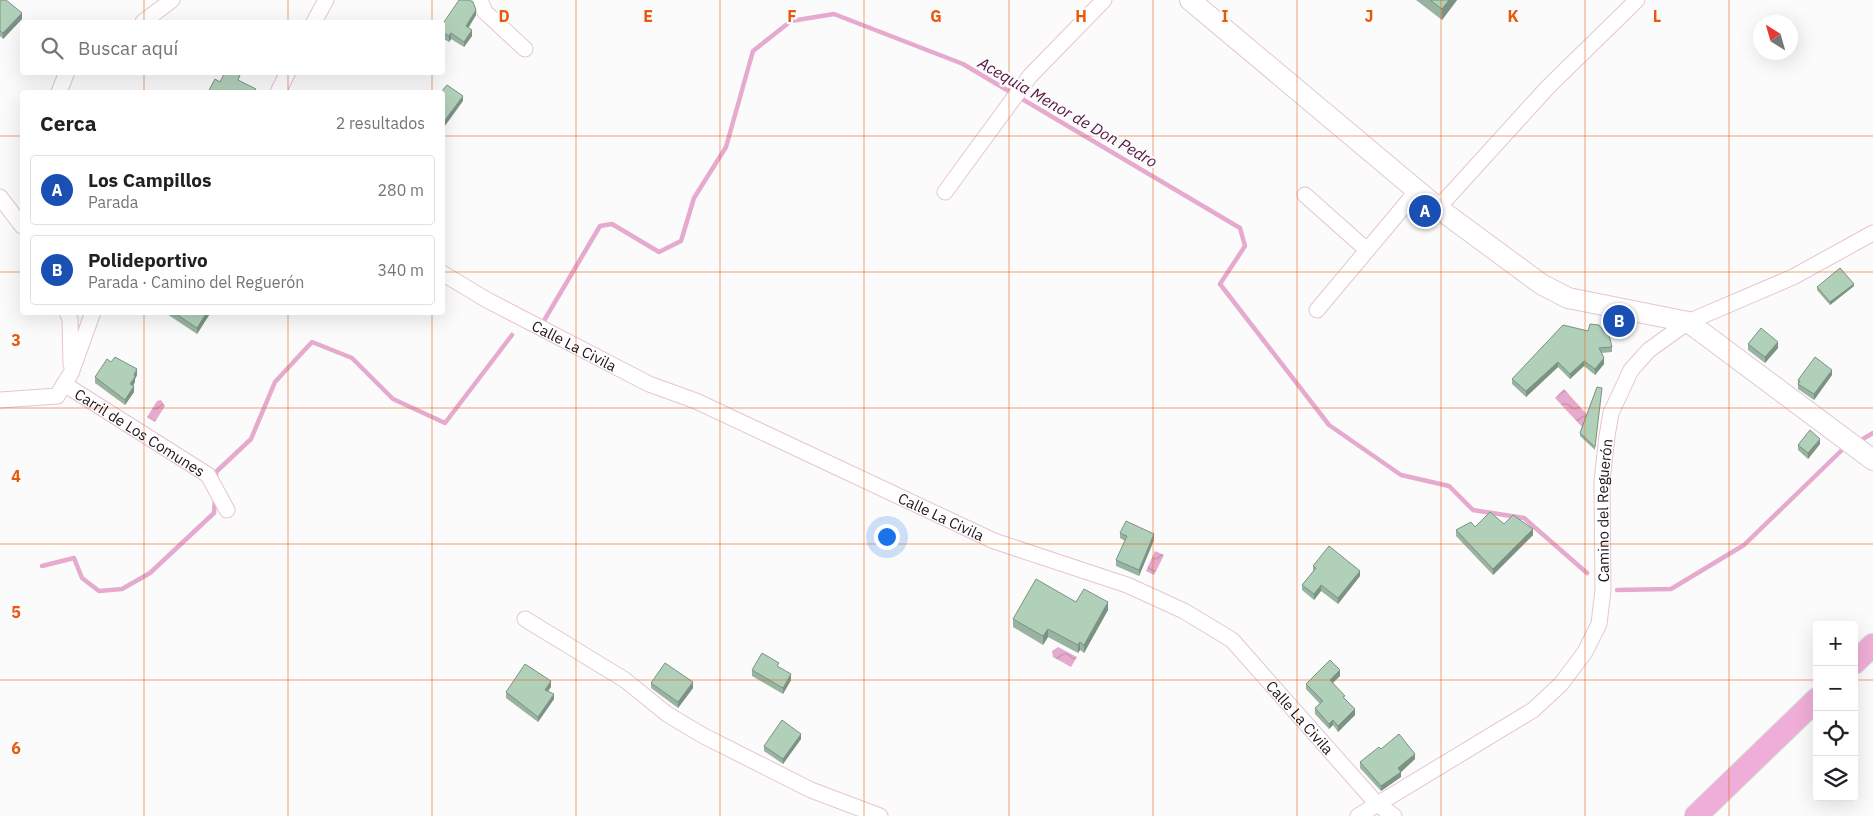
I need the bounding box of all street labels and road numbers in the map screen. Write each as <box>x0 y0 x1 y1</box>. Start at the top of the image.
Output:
street label: Calle La Civila <box>529 316 620 375</box>
street label: Carril de Los Comunes <box>71 384 209 480</box>
street label: Camino del Reguerón <box>1592 438 1616 582</box>
street label: Calle La Civila <box>895 488 987 545</box>
street label: Calle La Civila <box>1262 676 1338 758</box>

